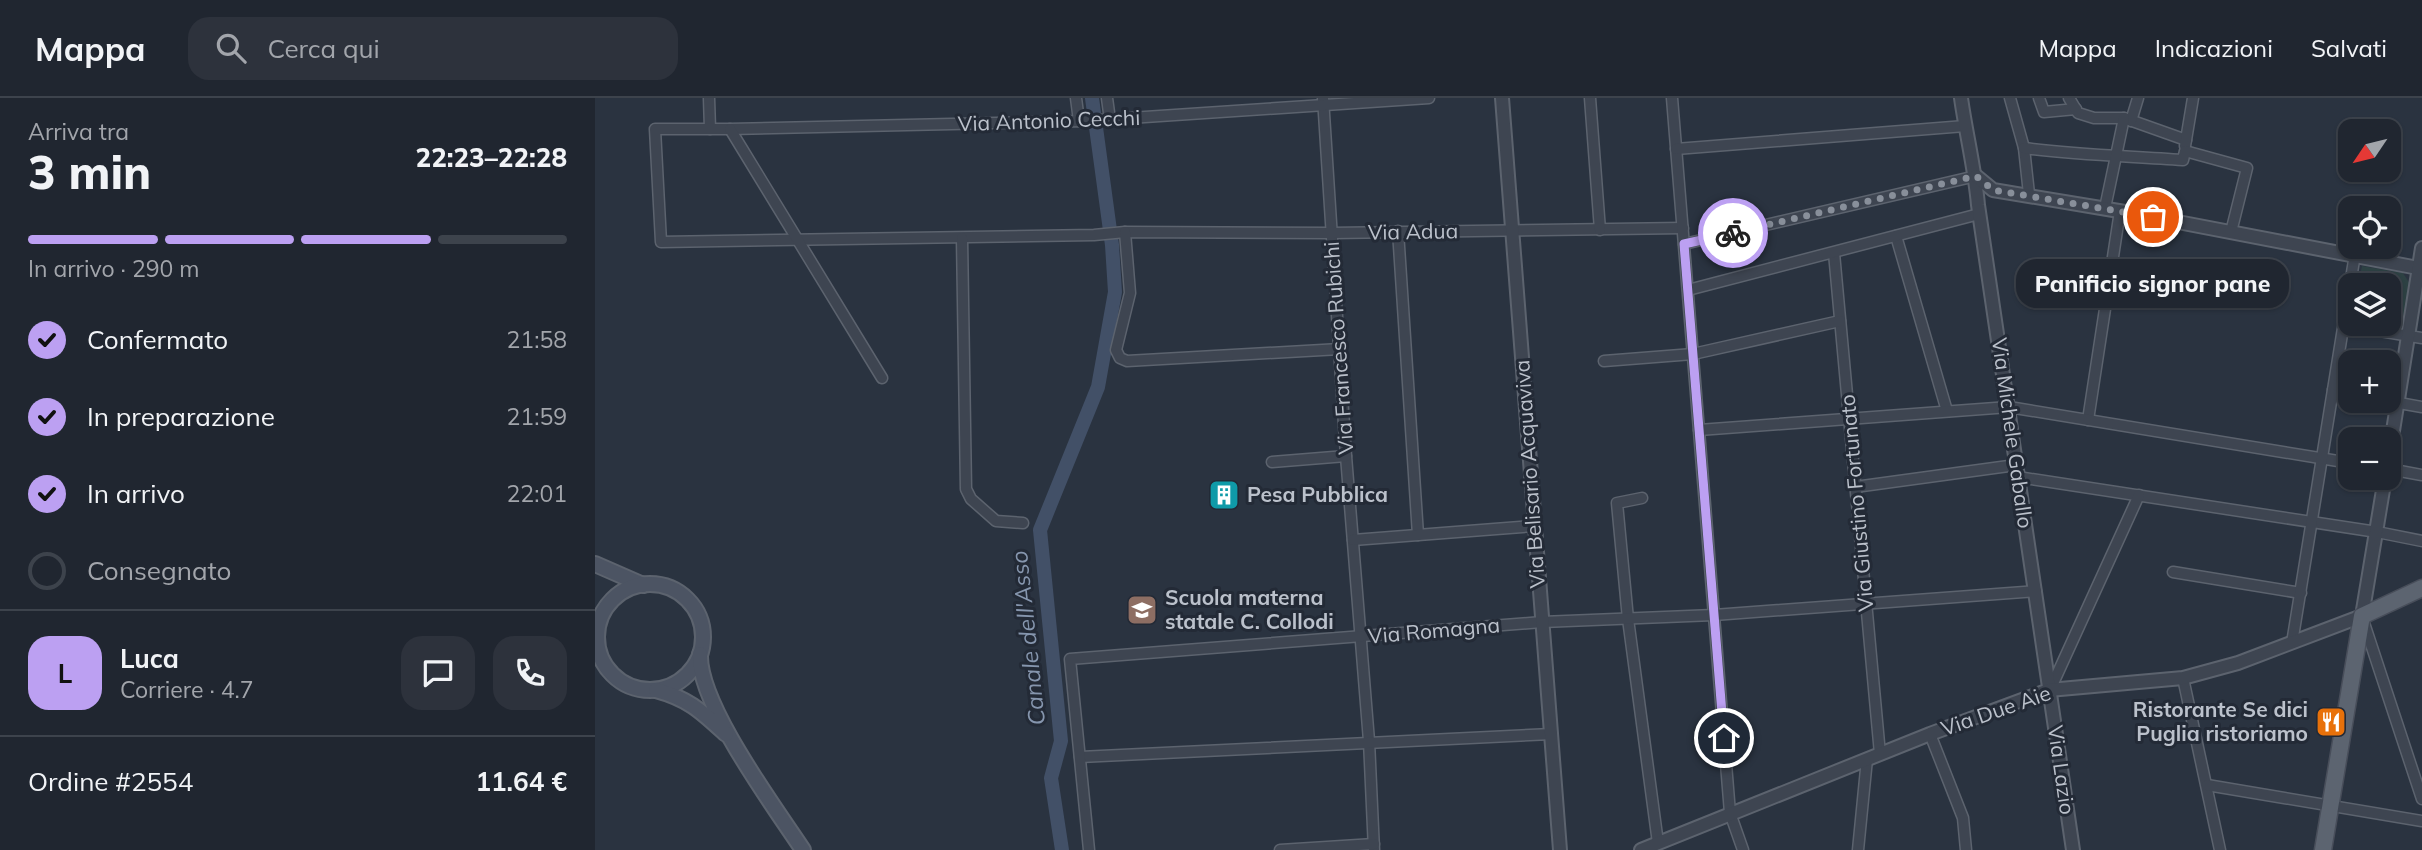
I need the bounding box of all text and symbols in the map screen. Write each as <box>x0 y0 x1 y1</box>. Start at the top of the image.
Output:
search box <box>188 17 678 80</box>
text: Mappa <box>35 28 146 69</box>
icon: search <box>212 29 250 67</box>
text: Cerca qui <box>268 32 380 65</box>
text: Mappa <box>2038 33 2117 63</box>
text: Indicazioni <box>2155 33 2273 63</box>
text: Salvati <box>2311 33 2387 63</box>
street label: Via Antonio Cecchi <box>957 104 1141 136</box>
text: Arriva tra <box>28 117 129 146</box>
north arrow <box>2338 119 2401 182</box>
map controls <box>2338 119 2401 490</box>
text: 22:23–22:28 <box>416 141 567 174</box>
text: 3 min <box>28 143 151 201</box>
pin <box>2123 187 2183 247</box>
button: locate <box>2338 196 2401 259</box>
courier <box>1698 198 1768 268</box>
icon: bag <box>2134 198 2172 236</box>
icon: bike <box>1714 214 1752 252</box>
street label: Via Adua <box>1368 217 1458 245</box>
street label: Via Francesco Rubichi <box>1318 241 1358 455</box>
text: In arrivo · 290 m <box>28 254 200 283</box>
callout: Panificio signor pane <box>2017 259 2289 308</box>
text: Panificio signor pane <box>2035 269 2270 298</box>
button: layers <box>2338 273 2401 336</box>
icon: check <box>28 321 66 359</box>
text: Confermato <box>87 323 228 356</box>
text: 21:58 <box>507 325 567 354</box>
street label: Via Michele Gaballo <box>1987 336 2039 530</box>
button: + <box>2338 350 2401 413</box>
street label: Via Belisario Acquaviva <box>1508 359 1550 589</box>
street label: Via Giustino Fortunato <box>1834 393 1878 613</box>
icon: check <box>28 398 66 436</box>
text: In preparazione <box>87 400 275 433</box>
text: 21:59 <box>507 402 567 431</box>
button: − <box>2338 427 2401 490</box>
icon: check <box>28 475 66 513</box>
text: In arrivo <box>87 477 185 510</box>
building icon: Pesa Pubblica <box>1207 478 1241 512</box>
text: 22:01 <box>507 479 567 508</box>
place label: Pesa Pubblica <box>1247 481 1388 507</box>
water label: Canale dell'Asso <box>1004 549 1051 727</box>
text: Consegnato <box>87 554 231 587</box>
place label: Scuola materna statale C. Collodi <box>1165 584 1334 634</box>
school or university icon: Scuola materna statale C. Collodi <box>1125 593 1159 627</box>
street label: Via Romagna <box>1367 611 1501 649</box>
button: chat <box>401 636 475 710</box>
button: phone <box>493 636 567 710</box>
text: Luca <box>120 642 179 675</box>
text: L <box>58 657 72 690</box>
text: Corriere · 4.7 <box>120 675 254 704</box>
street label: Via Due Aie <box>1937 679 2054 741</box>
place label: Ristorante Se dici Puglia ristoriamo <box>2133 696 2308 746</box>
restaurant icon: Ristorante Se dici Puglia ristoriamo <box>2314 705 2348 739</box>
pin <box>1694 708 1754 768</box>
icon: home <box>1705 719 1743 757</box>
street label: Via Lazio <box>2043 724 2081 816</box>
text: Ordine #2554 <box>28 765 193 798</box>
text: 11.64 € <box>475 765 567 798</box>

